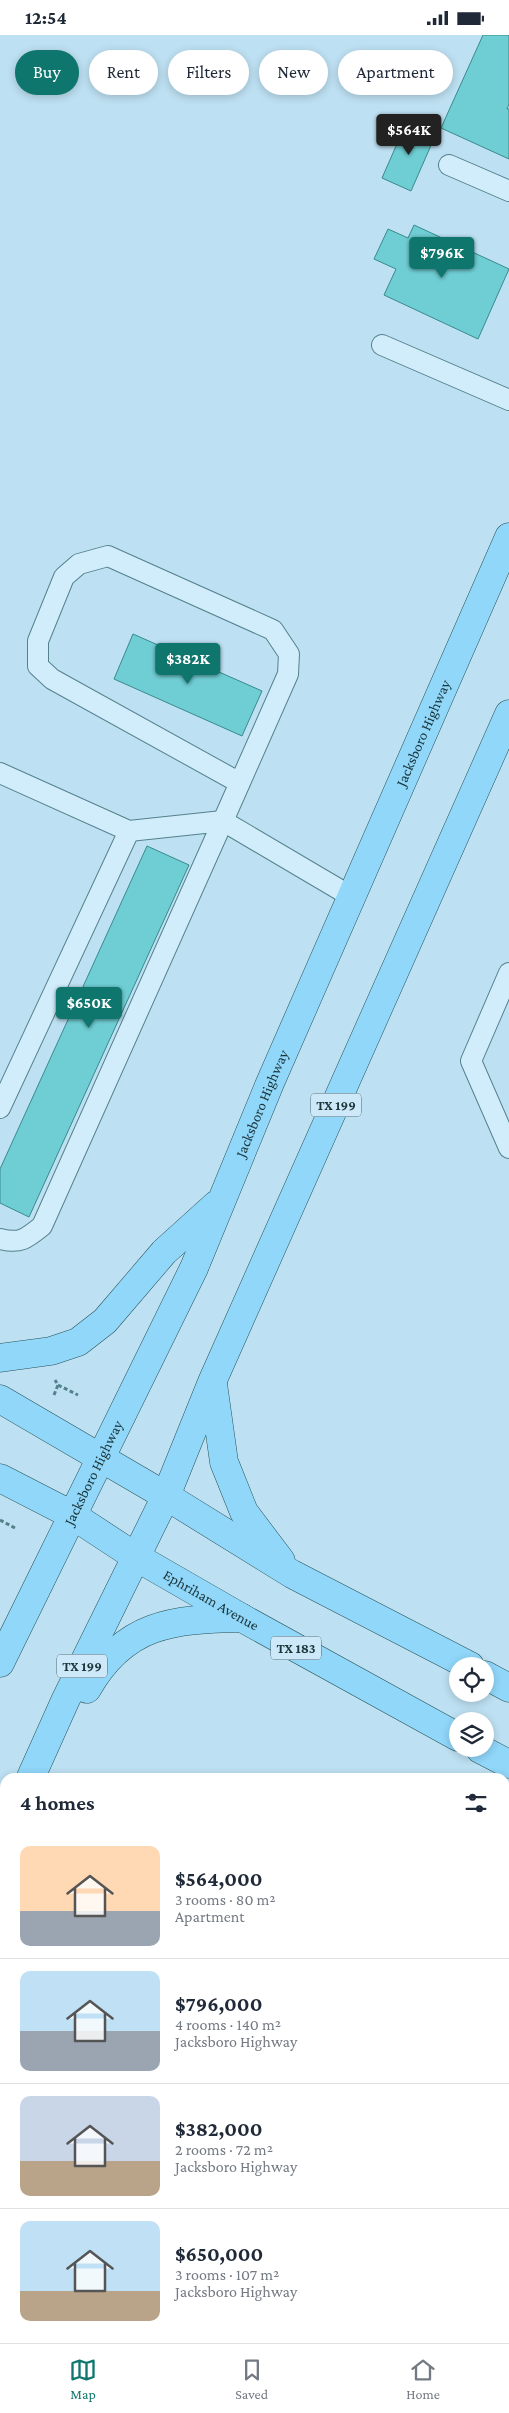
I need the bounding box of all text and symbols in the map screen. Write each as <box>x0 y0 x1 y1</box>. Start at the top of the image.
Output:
text: 12:54 <box>25 7 67 28</box>
chip: Buy <box>15 50 79 95</box>
chip: Rent <box>89 50 158 95</box>
chip: Filters <box>168 50 249 95</box>
chip: New <box>259 50 328 95</box>
chip: Apartment <box>338 50 453 95</box>
pin: $564K <box>374 113 444 156</box>
text: $564K <box>387 121 431 138</box>
pin: $796K <box>407 237 477 279</box>
text: $796K <box>420 244 464 261</box>
pin: $382K <box>153 643 223 685</box>
text: $382K <box>166 650 210 667</box>
street label: Jacksboro Highway <box>392 677 454 791</box>
pin: $650K <box>54 987 124 1029</box>
text: $650K <box>67 994 111 1011</box>
street label: Jacksboro Highway <box>232 1047 292 1162</box>
road number: TX 199 <box>311 1093 361 1117</box>
street label: Jacksboro Highway <box>60 1418 127 1530</box>
street label: Ephriham Avenue <box>160 1566 262 1634</box>
road number: TX 183 <box>271 1637 321 1660</box>
road number: TX 199 <box>57 1655 107 1677</box>
map controls <box>449 1657 494 1757</box>
button: locate <box>449 1657 494 1702</box>
button: layers <box>449 1712 494 1757</box>
icon: filters <box>462 1789 490 1817</box>
text: 4 homes <box>20 1791 94 1815</box>
icon: home <box>60 1866 120 1926</box>
text: $564,000 <box>175 1867 263 1891</box>
text: 3 rooms · 80 m² <box>175 1891 276 1908</box>
text: Apartment <box>175 1908 245 1925</box>
icon: home <box>60 1991 120 2051</box>
text: $796,000 <box>175 1992 262 2016</box>
text: 4 rooms · 140 m² <box>175 2016 281 2033</box>
text: Jacksboro Highway <box>175 2033 297 2050</box>
icon: home <box>60 2116 120 2176</box>
text: $382,000 <box>175 2117 263 2141</box>
text: 2 rooms · 72 m² <box>175 2141 273 2158</box>
text: Jacksboro Highway <box>175 2158 297 2175</box>
icon: home <box>60 2241 120 2301</box>
text: $650,000 <box>175 2242 263 2266</box>
text: 3 rooms · 107 m² <box>175 2266 279 2283</box>
text: Jacksboro Highway <box>175 2283 297 2300</box>
tab: Map <box>69 2356 97 2402</box>
tab: Saved <box>235 2356 268 2402</box>
tab: Home <box>406 2356 440 2402</box>

